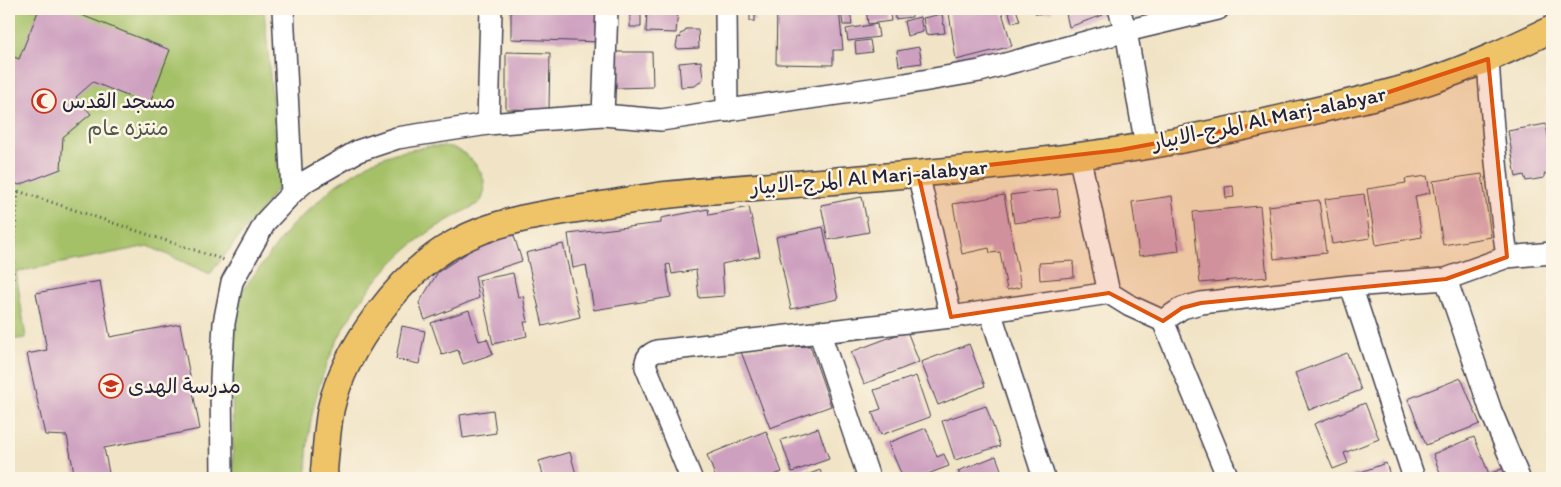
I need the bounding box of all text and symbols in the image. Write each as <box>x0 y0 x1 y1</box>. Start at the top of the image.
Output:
street label: المرج-الابيار Al Marj-alabyar <box>1148 80 1389 157</box>
mosque icon: مسجد القدس <box>31 88 57 114</box>
place label: مسجد القدس <box>62 88 175 113</box>
park label: منتزه عام <box>87 115 169 144</box>
street label: المرج-الابيار Al Marj-alabyar <box>747 154 989 201</box>
school or university icon: مدرسة الهدى <box>98 373 124 399</box>
place label: مدرسة الهدى <box>128 373 241 398</box>

